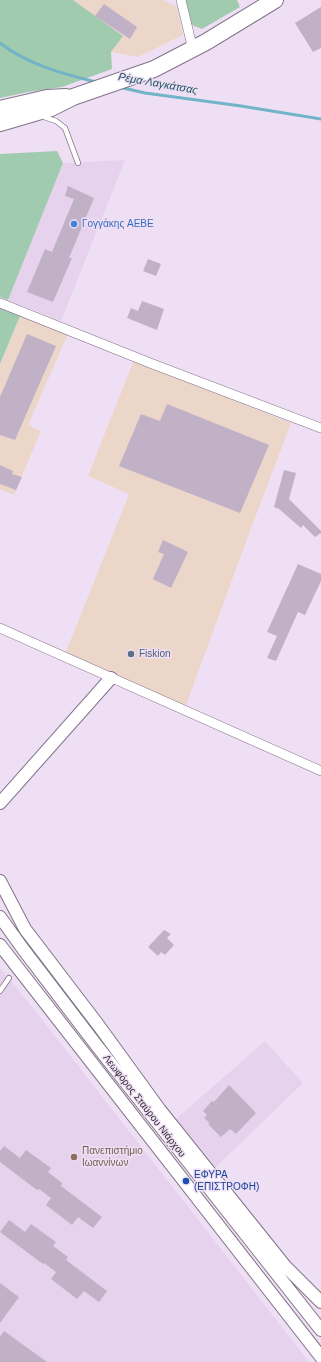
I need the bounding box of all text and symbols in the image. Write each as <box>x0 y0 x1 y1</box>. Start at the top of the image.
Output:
water label: Ρέμα Λαγκάτσας <box>117 71 199 97</box>
place label: Γογγάκης ΑΕΒΕ <box>82 218 154 230</box>
marker: Γογγάκης ΑΕΒΕ <box>69 219 79 229</box>
place label: Fiskion <box>139 648 171 660</box>
marker: Fiskion <box>126 649 136 659</box>
street label: Λεωφόρος Σταύρου Νιάρχου <box>100 1052 188 1160</box>
place label: Πανεπιστήμιο Ιωαννίνων <box>82 1145 143 1168</box>
marker: Πανεπιστήμιο Ιωαννίνων <box>69 1152 79 1162</box>
place label: ΕΦΥΡΑ (ΕΠΙΣΤΡΟΦΗ) <box>194 1169 259 1192</box>
marker: ΕΦΥΡΑ (ΕΠΙΣΤΡΟΦΗ) <box>181 1176 191 1186</box>

